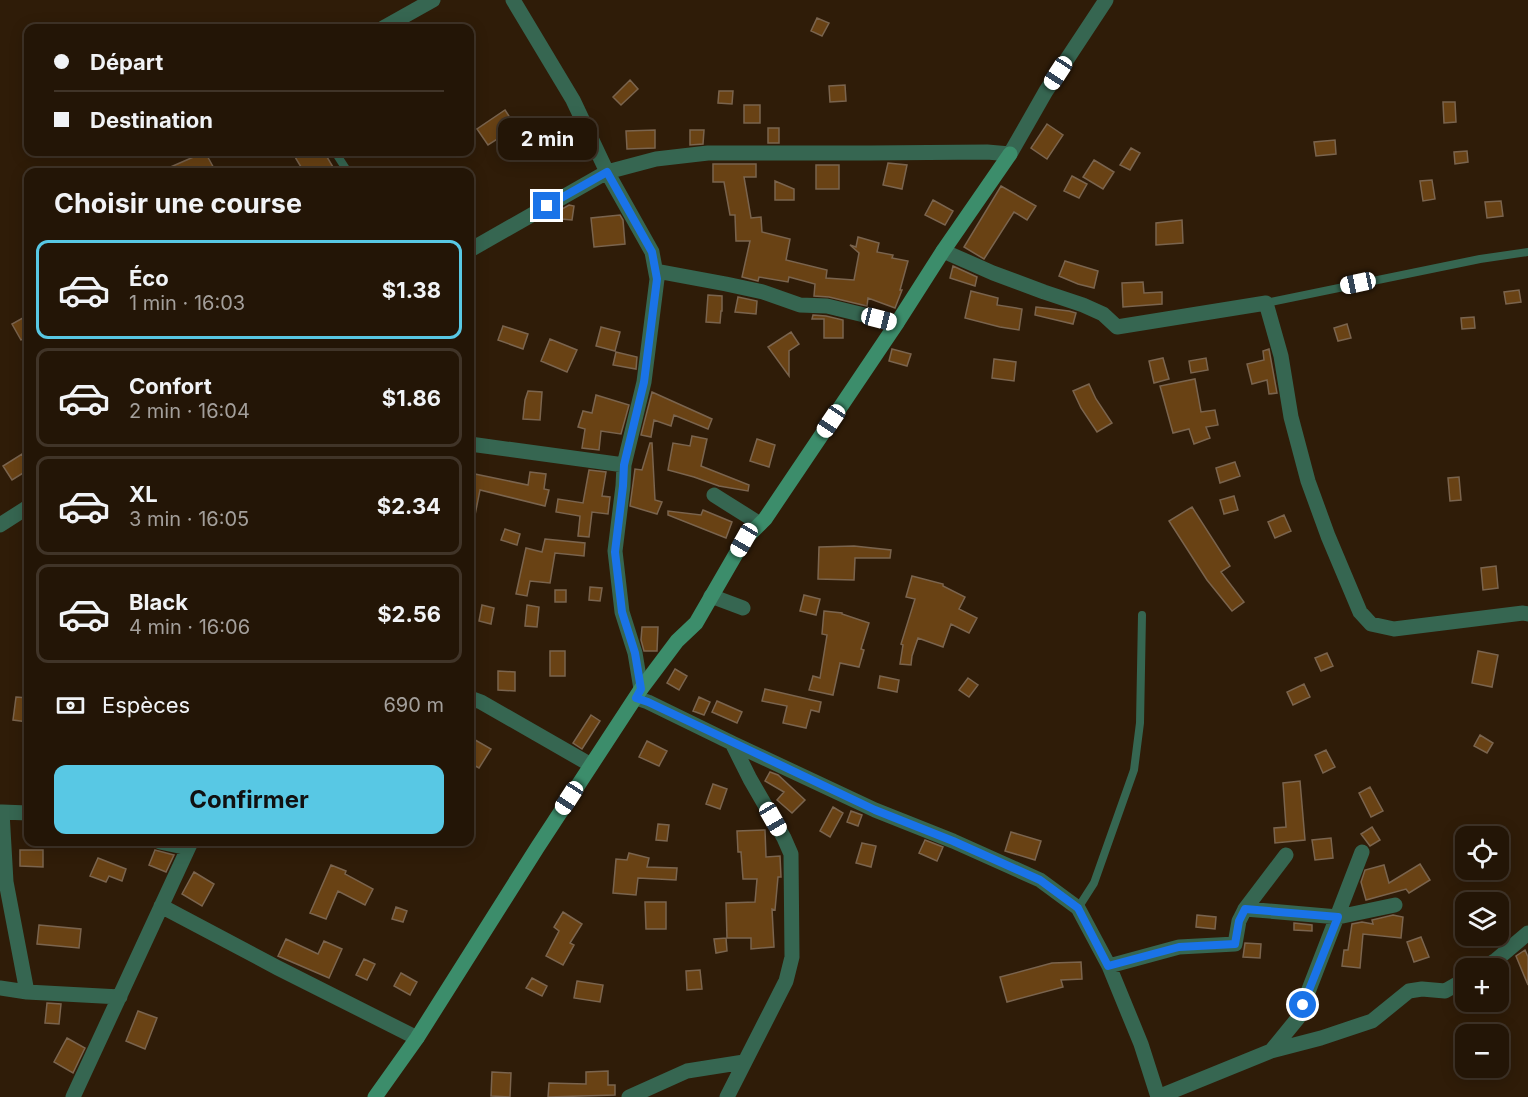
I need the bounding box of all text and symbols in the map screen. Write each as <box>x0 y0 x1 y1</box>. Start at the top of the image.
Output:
text: Départ <box>90 49 163 75</box>
car <box>1041 53 1075 93</box>
text: Destination <box>90 107 213 133</box>
callout: 2 min <box>498 119 596 161</box>
text: 2 min <box>521 127 574 151</box>
text: Choisir une course <box>54 187 302 220</box>
route end <box>533 192 560 219</box>
icon: car <box>57 263 111 317</box>
text: Éco <box>129 265 169 291</box>
car <box>1339 270 1377 296</box>
text: $1.38 <box>382 277 441 303</box>
text: 1 min · 16:03 <box>129 291 245 315</box>
car <box>859 306 899 332</box>
icon: car <box>57 371 111 425</box>
text: Confort <box>129 373 212 399</box>
text: $1.86 <box>382 385 441 411</box>
text: 2 min · 16:04 <box>129 399 250 423</box>
car <box>813 401 849 441</box>
icon: car <box>57 479 111 533</box>
text: XL <box>129 481 158 507</box>
text: $2.34 <box>377 493 441 519</box>
text: 3 min · 16:05 <box>129 507 249 531</box>
car <box>727 520 761 560</box>
icon: car <box>57 587 111 641</box>
text: Black <box>129 589 188 615</box>
text: $2.56 <box>377 601 441 627</box>
text: 4 min · 16:06 <box>129 615 250 639</box>
icon: cash <box>54 689 87 722</box>
text: Espèces <box>102 692 190 718</box>
text: 690 m <box>383 693 444 717</box>
button: Confirmer <box>54 765 444 834</box>
car <box>552 778 586 818</box>
car <box>756 799 790 839</box>
map controls <box>1455 826 1509 1078</box>
button: locate <box>1455 826 1509 880</box>
button: layers <box>1455 892 1509 946</box>
button: + <box>1455 958 1509 1012</box>
route start <box>1289 991 1316 1018</box>
button: − <box>1455 1024 1509 1078</box>

